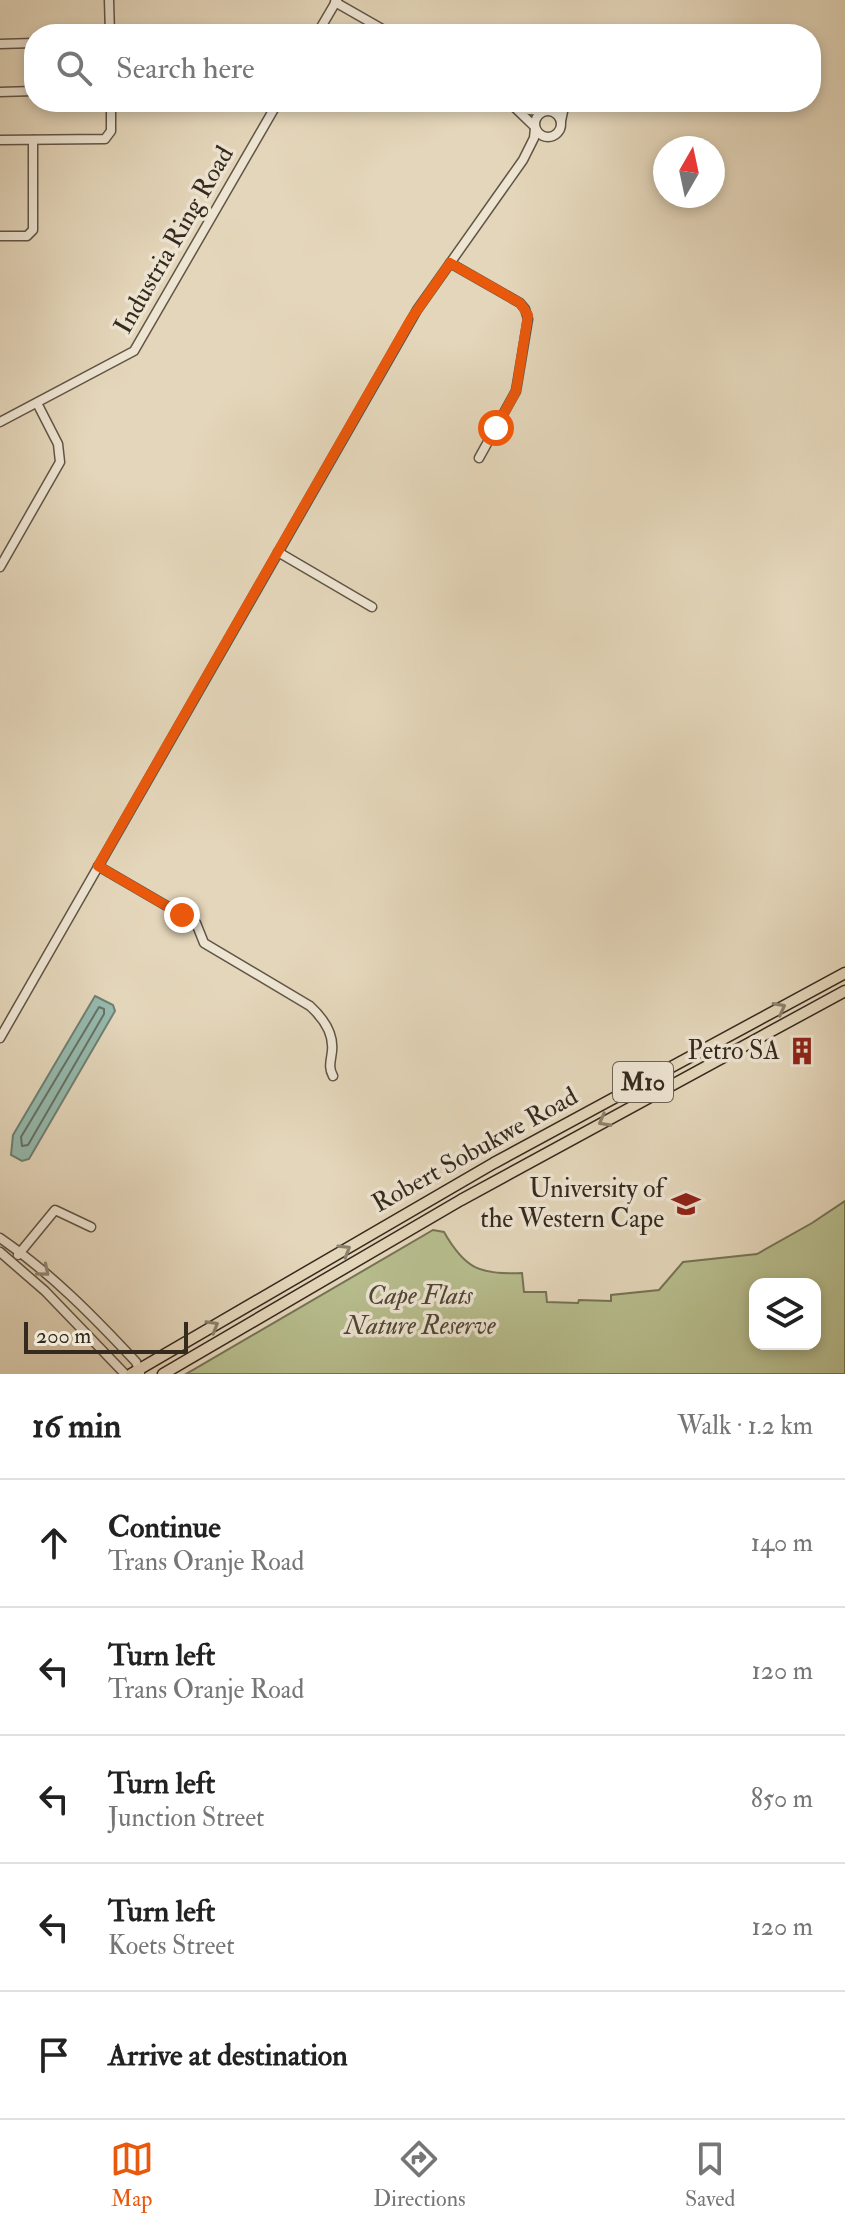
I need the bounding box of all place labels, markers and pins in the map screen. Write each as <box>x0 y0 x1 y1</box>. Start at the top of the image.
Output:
place label: Petro SA <box>688 1035 780 1067</box>
building icon: Petro SA <box>787 1036 817 1066</box>
place label: University of the Western Cape <box>480 1173 668 1236</box>
school or university icon: University of the Western Cape <box>671 1189 701 1219</box>

